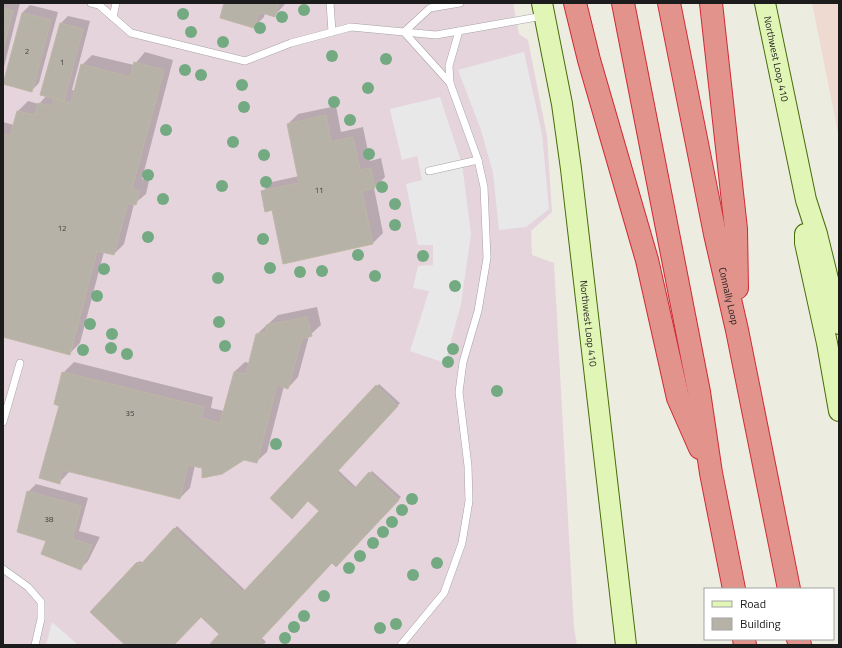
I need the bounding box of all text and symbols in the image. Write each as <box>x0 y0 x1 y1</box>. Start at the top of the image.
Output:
street label: Northwest Loop 410 <box>760 15 793 103</box>
house number: 2 <box>25 45 29 57</box>
house number: 1 <box>60 56 64 68</box>
house number: 11 <box>315 184 323 196</box>
house number: 12 <box>58 222 66 234</box>
street label: Connally Loop <box>715 266 743 326</box>
street label: Northwest Loop 410 <box>576 279 601 368</box>
house number: 35 <box>126 407 135 419</box>
house number: 38 <box>45 513 54 525</box>
legend <box>704 588 834 640</box>
text: Road <box>740 594 766 613</box>
text: Building <box>740 614 781 633</box>

